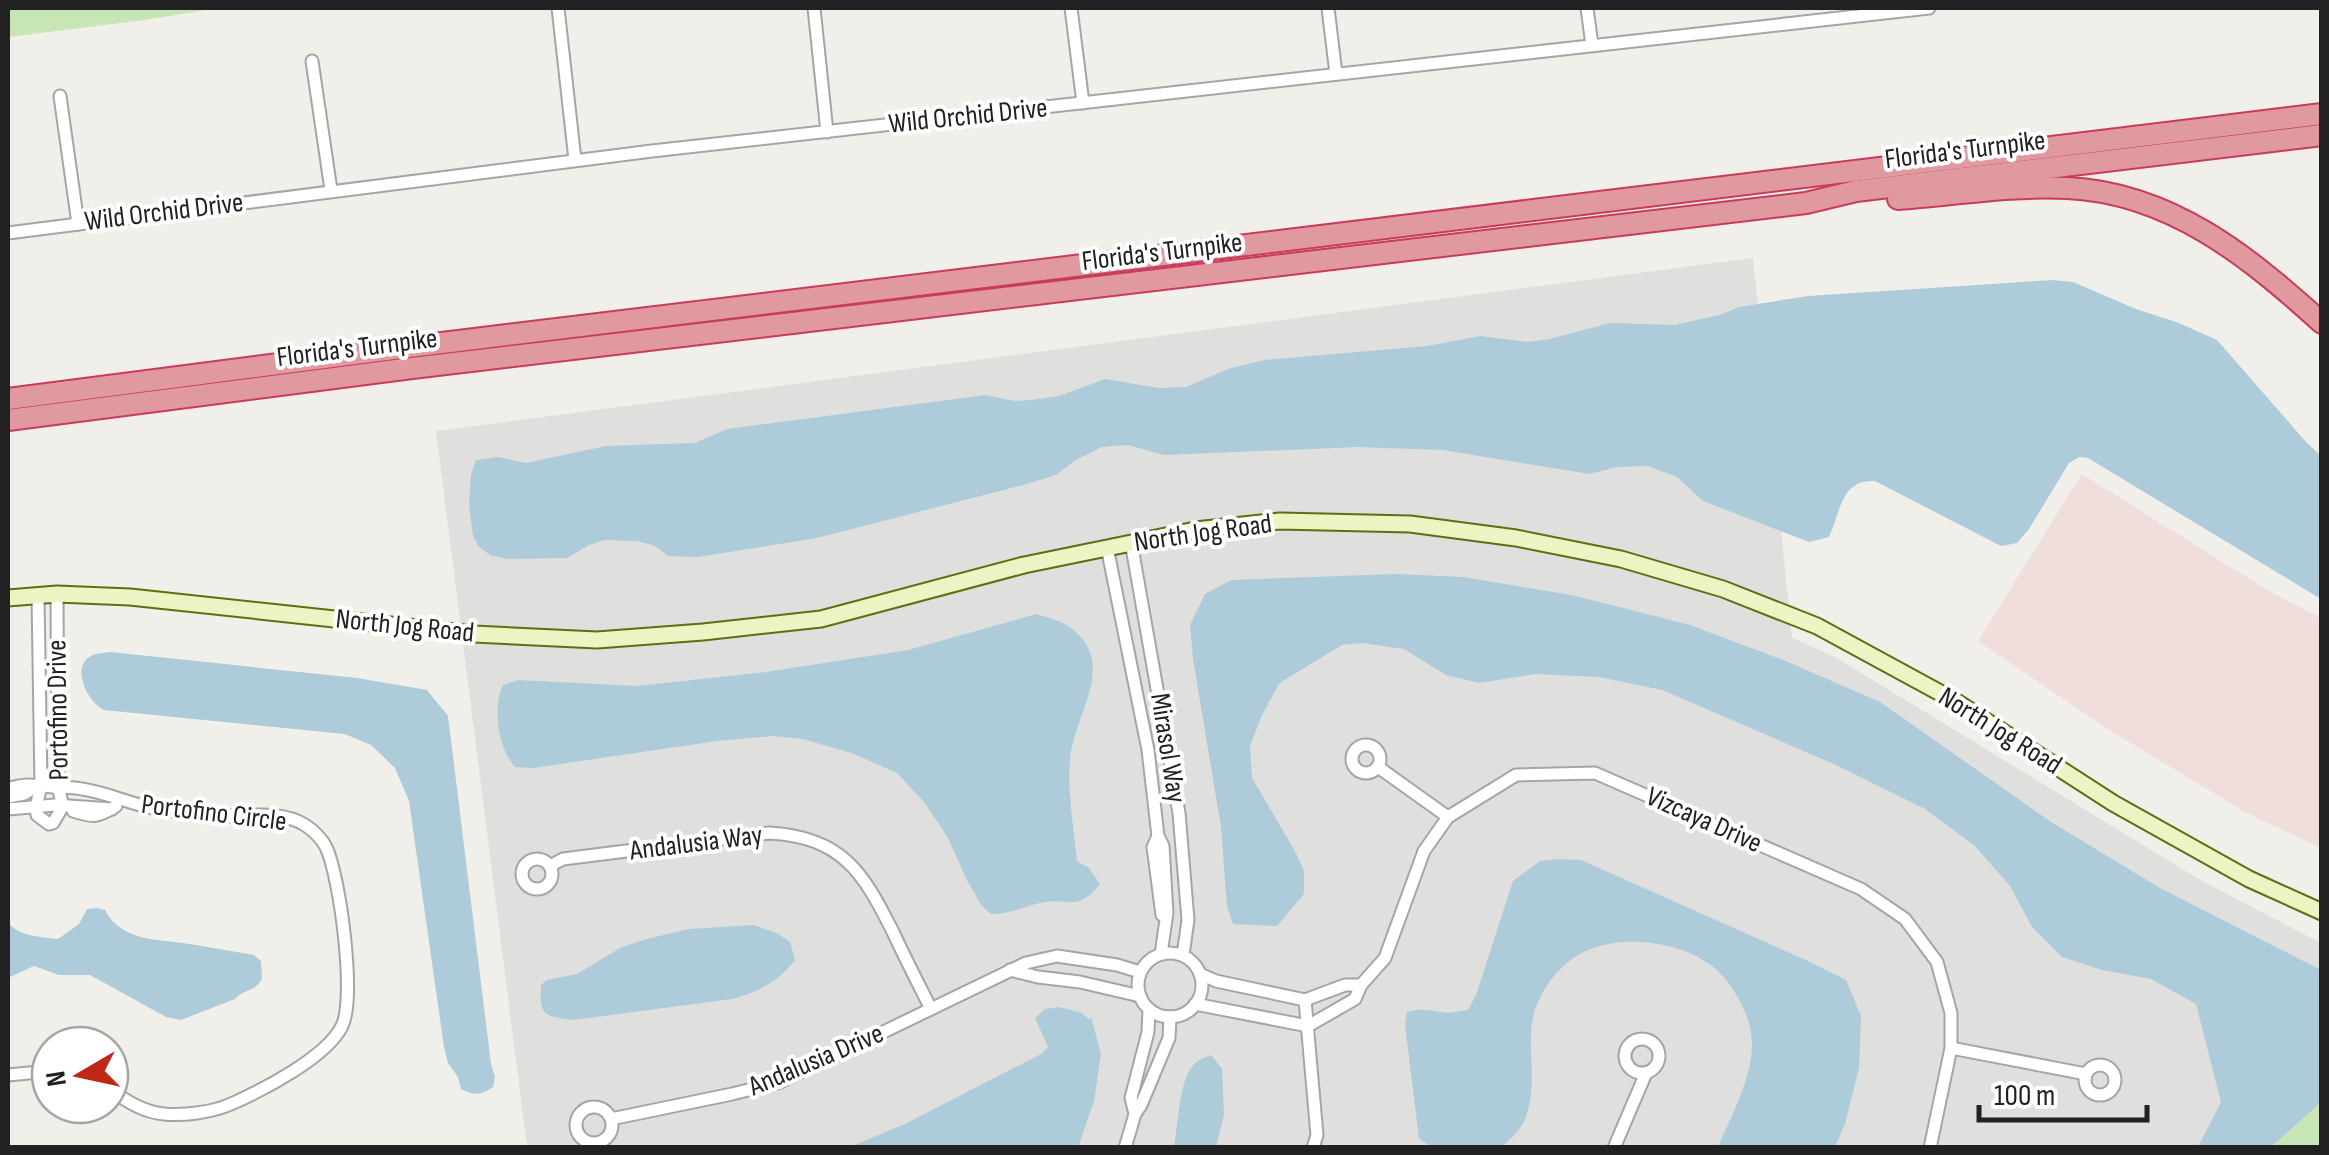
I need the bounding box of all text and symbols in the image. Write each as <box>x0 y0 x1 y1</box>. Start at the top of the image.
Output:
street label: Wild Orchid Drive <box>887 91 1049 141</box>
street label: Florida's Turnpike <box>1883 124 2047 176</box>
street label: Wild Orchid Drive <box>83 186 245 238</box>
street label: Florida's Turnpike <box>1080 226 1244 278</box>
street label: Florida's Turnpike <box>275 322 439 374</box>
street label: North Jog Road <box>1132 507 1274 559</box>
street label: North Jog Road <box>334 602 476 650</box>
street label: Portofino Drive <box>40 639 76 781</box>
street label: North Jog Road <box>1932 680 2068 782</box>
street label: Mirasol Way <box>1143 691 1193 805</box>
street label: Vizcaya Drive <box>1641 780 1767 860</box>
street label: Portofino Circle <box>140 788 288 838</box>
street label: Andalusia Way <box>627 818 764 868</box>
street label: Andalusia Drive <box>743 1017 888 1104</box>
north arrow <box>30 1025 130 1125</box>
scale bar <box>1979 1060 2146 1122</box>
text: N <box>39 1069 74 1089</box>
text: 100 m <box>1994 1078 2055 1114</box>

